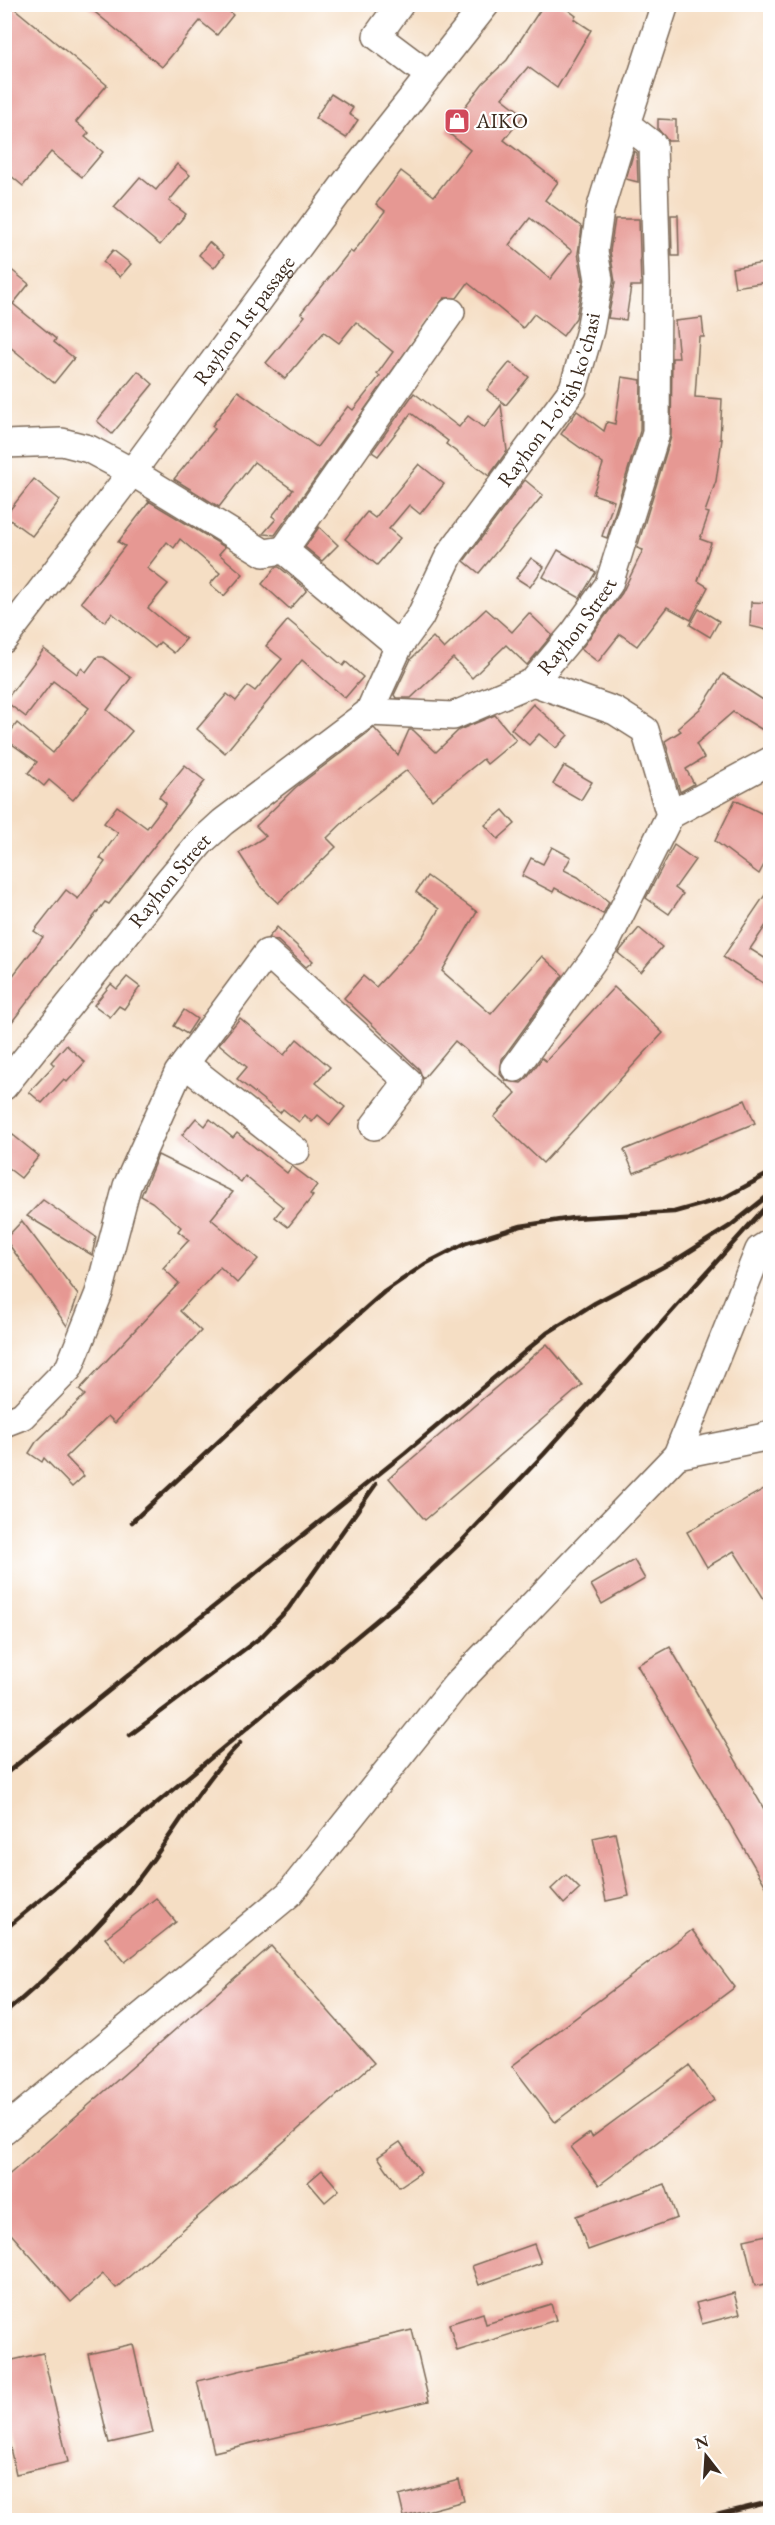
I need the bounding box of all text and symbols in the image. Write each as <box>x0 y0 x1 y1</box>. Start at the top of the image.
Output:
shop icon: AIKO <box>442 106 472 136</box>
place label: AIKO <box>475 107 528 134</box>
street label: Rayhon 1st passage <box>187 250 300 390</box>
street label: Rayhon 1-o'tish ko'chasi <box>491 310 606 492</box>
street label: Rayhon Street <box>531 575 623 680</box>
street label: Rayhon Street <box>122 826 216 933</box>
north arrow <box>676 2426 736 2486</box>
text: N <box>692 2430 711 2454</box>

